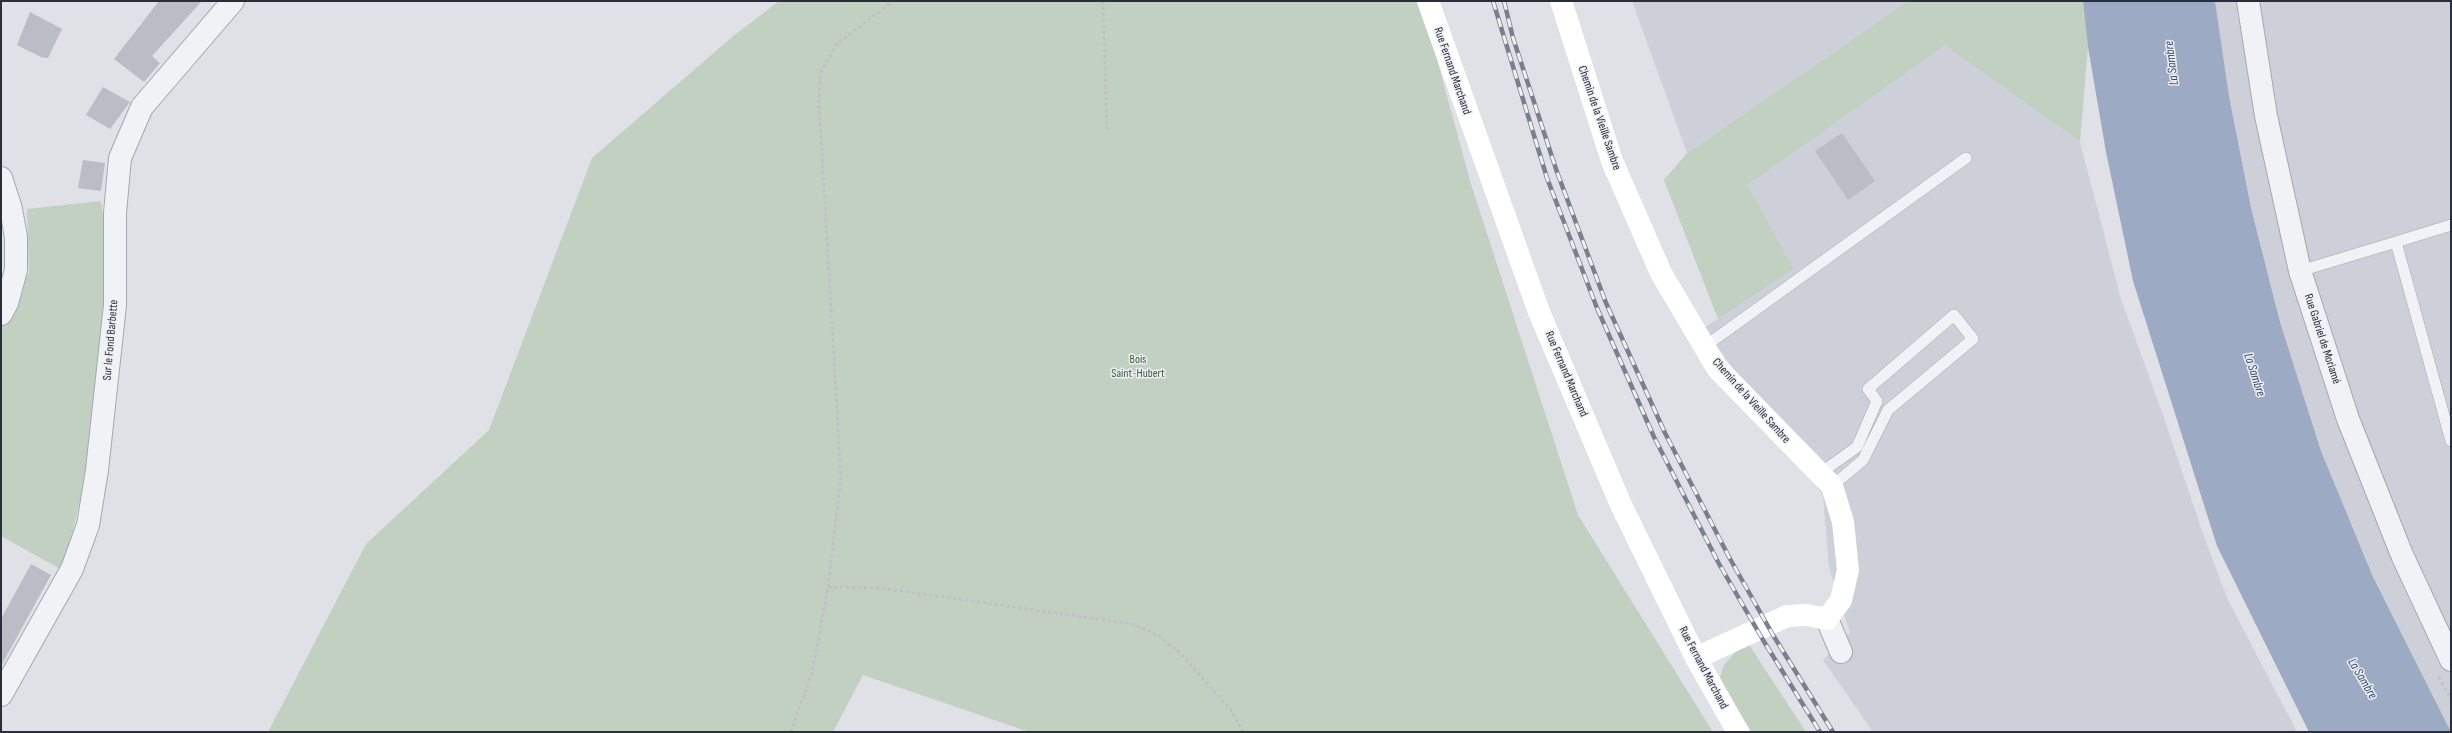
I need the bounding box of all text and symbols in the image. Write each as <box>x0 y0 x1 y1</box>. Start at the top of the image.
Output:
street label: Rue Fernand Marchand <box>1430 25 1474 117</box>
water label: La Sambre <box>2162 40 2182 86</box>
street label: Chemin de la Vieille Sambre <box>1574 64 1624 172</box>
street label: Rue Gabriel de Moriamé <box>2301 292 2343 386</box>
street label: Sur le Fond Barbette <box>100 299 122 381</box>
street label: Rue Fernand Marchand <box>1542 329 1590 419</box>
water label: La Sambre <box>2240 351 2268 399</box>
park label: Bois Saint-Hubert <box>1111 353 1165 381</box>
street label: Chemin de la Vieille Sambre <box>1709 355 1793 447</box>
street label: Rue Fernand Marchand <box>1675 624 1731 712</box>
water label: La Sambre <box>2344 656 2380 702</box>

